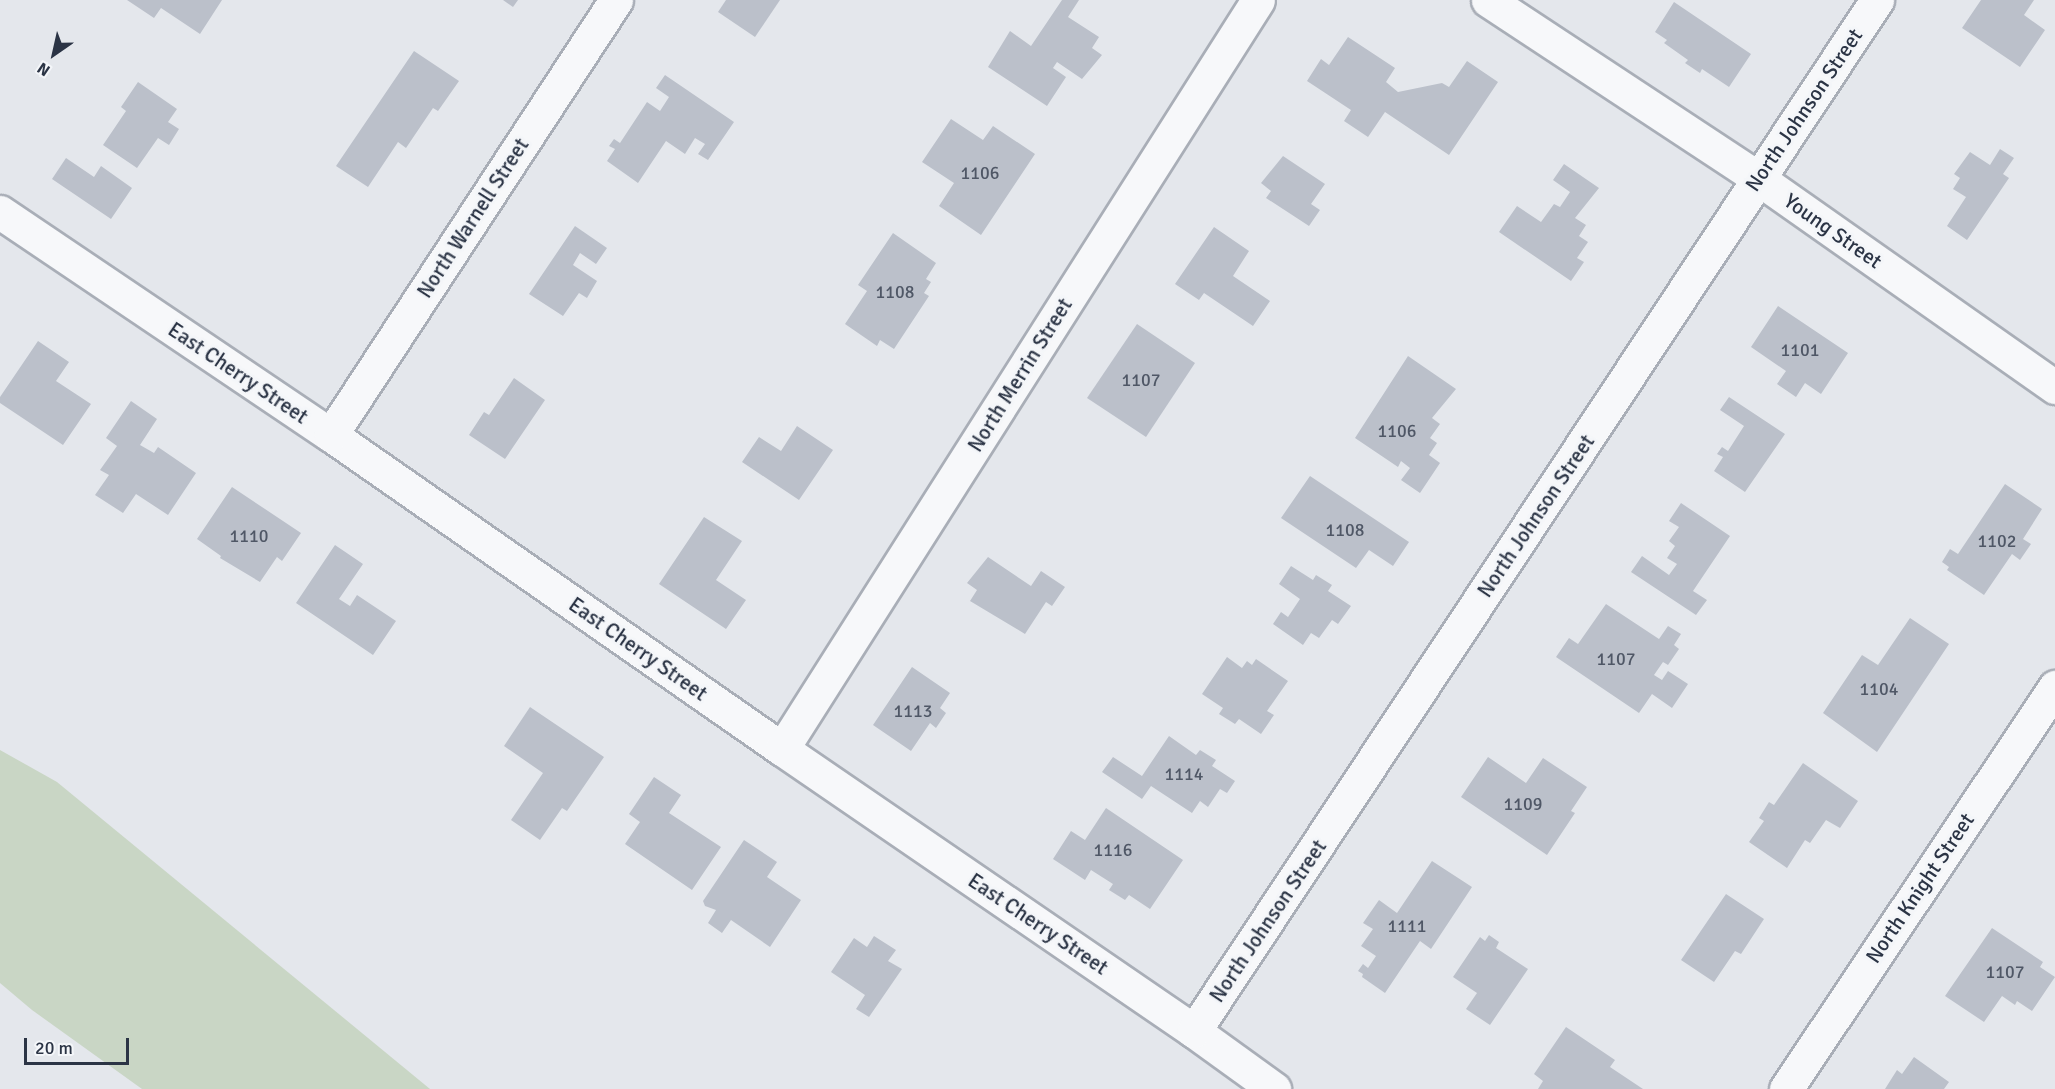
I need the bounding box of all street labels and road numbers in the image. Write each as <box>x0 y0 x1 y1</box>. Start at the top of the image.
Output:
street label: North Johnson Street <box>1740 24 1868 196</box>
street label: North Warnell Street <box>412 133 534 303</box>
street label: Young Street <box>1779 188 1887 274</box>
street label: North Merrin Street <box>963 293 1077 457</box>
street label: East Cherry Street <box>163 317 313 429</box>
street label: North Johnson Street <box>1472 430 1600 602</box>
street label: East Cherry Street <box>564 592 712 706</box>
street label: North Knight Street <box>1860 808 1980 968</box>
street label: North Johnson Street <box>1204 835 1332 1007</box>
street label: East Cherry Street <box>963 868 1113 980</box>

